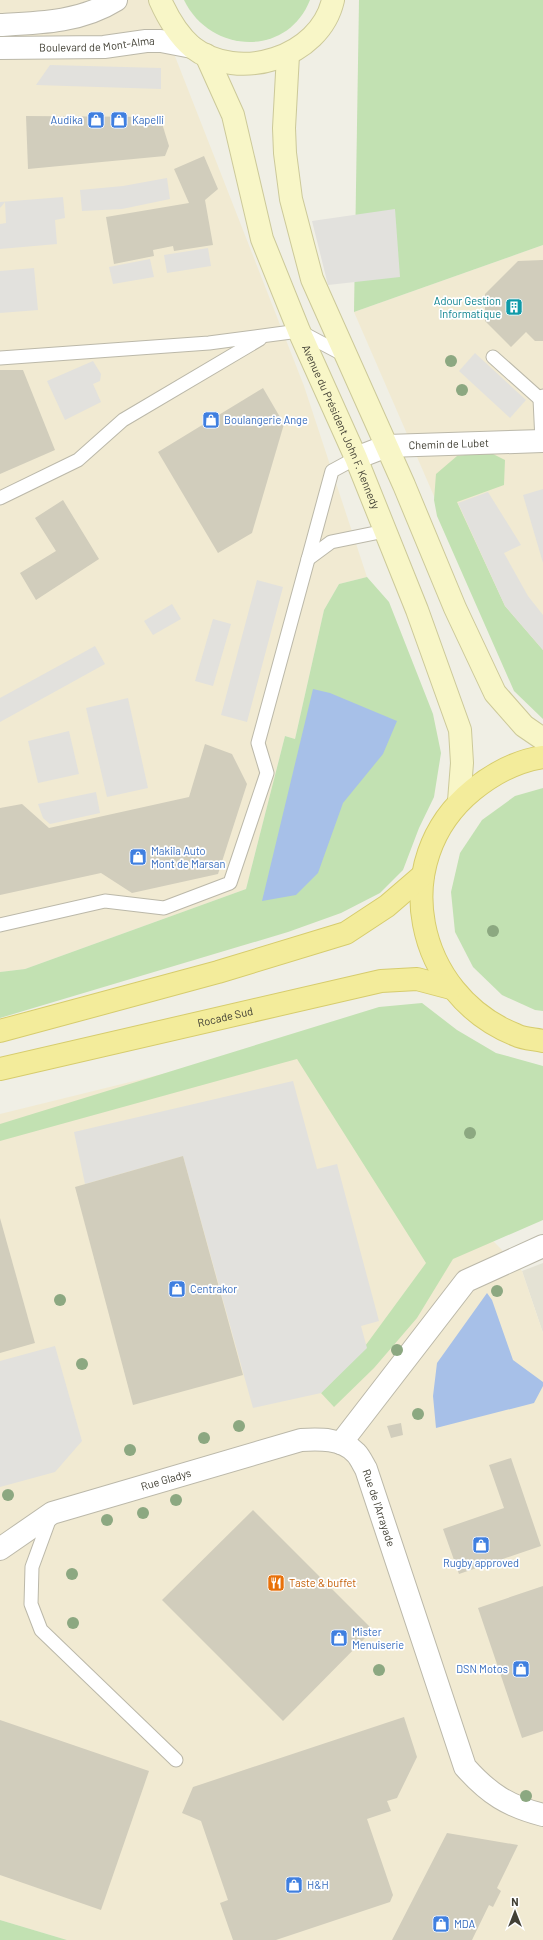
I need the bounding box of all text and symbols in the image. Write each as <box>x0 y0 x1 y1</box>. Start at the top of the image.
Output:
street label: Boulevard de Mont-Alma <box>39 34 155 54</box>
shop icon: Audika <box>86 110 106 130</box>
shop icon: Kapelli <box>109 110 129 130</box>
place label: Audika <box>51 113 83 126</box>
place label: Kapelli <box>132 113 164 126</box>
place label: Adour Gestion Informatique <box>434 294 501 320</box>
building icon: Adour Gestion Informatique <box>504 297 524 317</box>
street label: Avenue du Président John F. Kennedy <box>300 342 383 511</box>
shop icon: Boulangerie Ange <box>201 410 221 430</box>
place label: Boulangerie Ange <box>224 413 308 426</box>
street label: Chemin de Lubet <box>408 436 489 451</box>
place label: Makila Auto Mont de Marsan <box>151 844 225 870</box>
shop icon: Makila Auto Mont de Marsan <box>128 847 148 867</box>
street label: Rocade Sud <box>196 1004 254 1029</box>
shop icon: Centrakor <box>167 1279 187 1299</box>
place label: Centrakor <box>190 1282 237 1295</box>
street label: Rue Gladys <box>139 1466 192 1493</box>
street label: Rue de l'Arrayade <box>360 1467 398 1548</box>
shop icon: Rugby approved <box>471 1535 491 1555</box>
place label: Rugby approved <box>443 1556 519 1569</box>
restaurant icon: Taste & buffet <box>266 1573 286 1593</box>
place label: Taste & buffet <box>289 1576 356 1589</box>
place label: Mister Menuiserie <box>352 1625 404 1651</box>
shop icon: Mister Menuiserie <box>329 1628 349 1648</box>
shop icon: DSN Motos <box>511 1659 531 1679</box>
place label: DSN Motos <box>456 1662 508 1675</box>
shop icon: H&H <box>284 1875 304 1895</box>
place label: H&H <box>307 1878 329 1891</box>
north arrow <box>495 1892 535 1932</box>
text: N <box>511 1895 519 1908</box>
shop icon: MDA <box>431 1914 451 1934</box>
place label: MDA <box>454 1917 475 1930</box>

